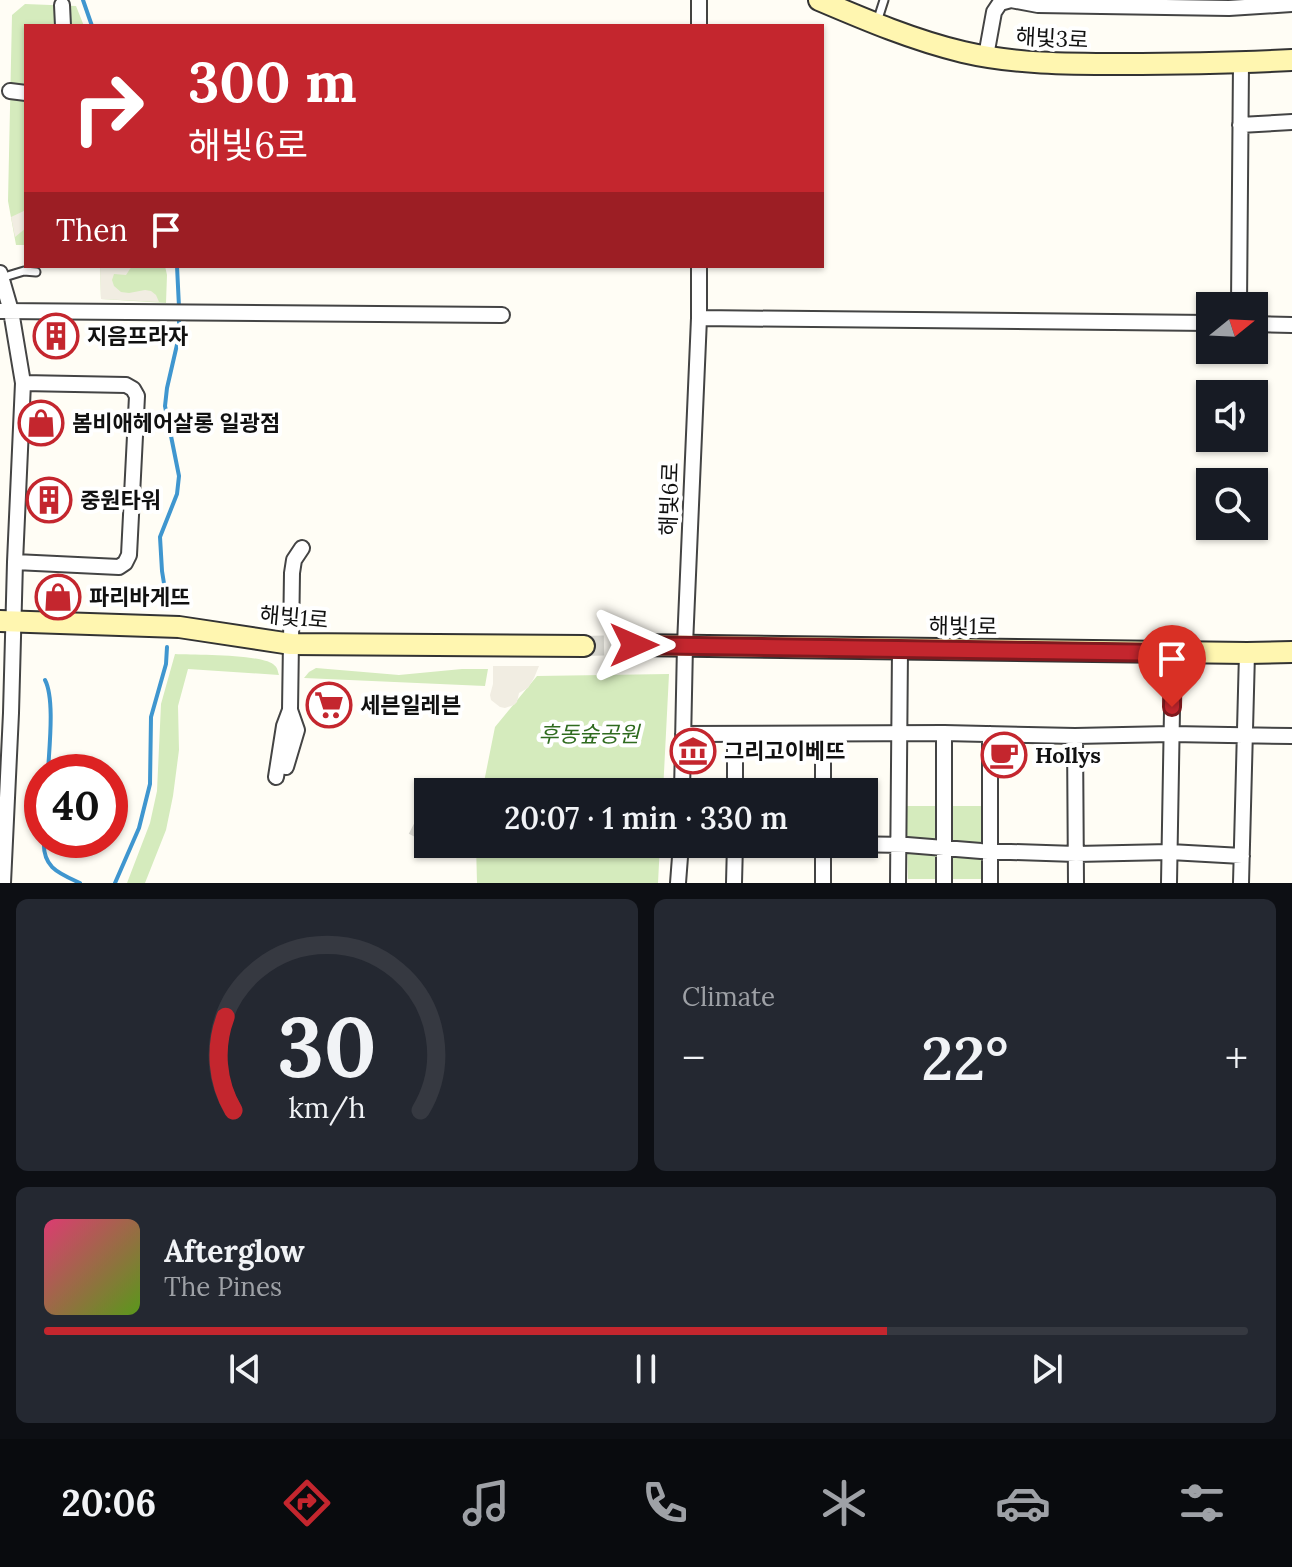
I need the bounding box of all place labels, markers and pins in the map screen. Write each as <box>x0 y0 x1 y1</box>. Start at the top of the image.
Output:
building icon: 지음프라자 <box>32 312 80 360</box>
place label: 지음프라자 <box>87 322 188 350</box>
shop icon: 봄비애헤어살롱 일광점 <box>17 399 65 447</box>
place label: 봄비애헤어살롱 일광점 <box>72 409 280 437</box>
building icon: 중원타워 <box>25 476 73 524</box>
place label: 중원타워 <box>80 486 161 514</box>
shop icon: 파리바게뜨 <box>34 573 82 621</box>
place label: 파리바게뜨 <box>89 583 190 611</box>
pin <box>1138 625 1206 707</box>
supermarket icon: 세븐일레븐 <box>305 681 353 729</box>
place label: 세븐일레븐 <box>360 691 461 719</box>
museum icon: 그리고이베뜨 <box>669 727 717 775</box>
cafe icon: Hollys <box>980 731 1028 779</box>
place label: 그리고이베뜨 <box>724 737 845 765</box>
place label: Hollys <box>1035 741 1101 769</box>

